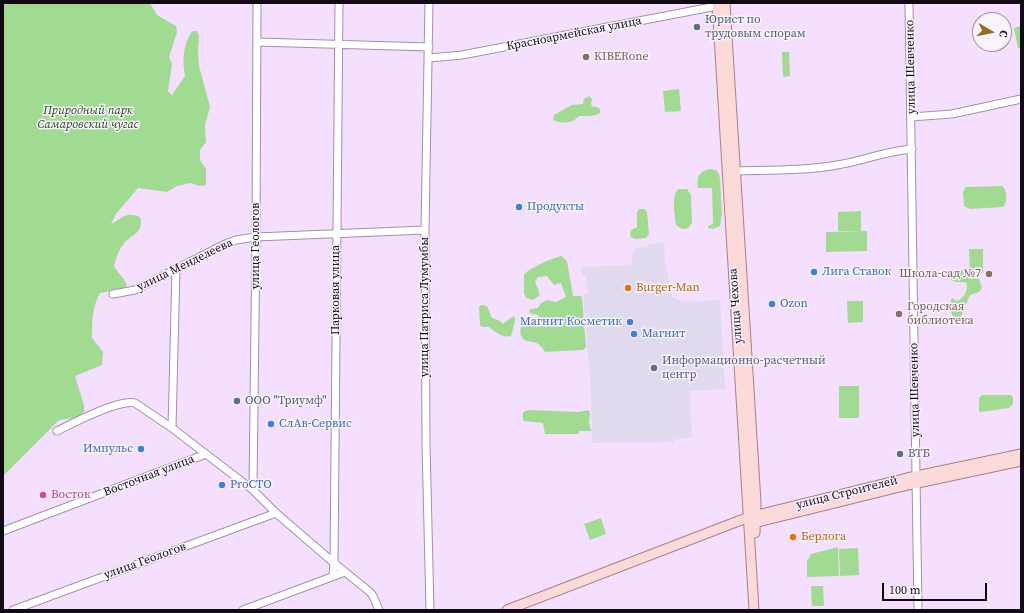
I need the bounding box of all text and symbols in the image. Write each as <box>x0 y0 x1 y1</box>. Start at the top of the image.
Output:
north arrow <box>972 12 1012 52</box>
place label: Юрист по трудовым спорам <box>705 13 806 41</box>
street label: Красноармейская улица <box>505 14 643 54</box>
street label: улица Шевченко <box>903 20 919 114</box>
marker: Юрист по трудовым спорам <box>692 22 702 32</box>
text: С <box>995 29 1011 38</box>
place label: KIBERone <box>594 50 649 64</box>
marker: KIBERone <box>581 52 591 62</box>
park label: Природный парк Самаровский чугас <box>37 104 139 132</box>
place label: Продукты <box>527 200 584 214</box>
marker: Продукты <box>514 202 524 212</box>
street label: улица Геологов <box>249 203 263 289</box>
street label: улица Менделеева <box>135 236 235 294</box>
street label: улица Патриса Лумумбы <box>418 237 432 377</box>
street label: Парковая улица <box>329 245 343 335</box>
place label: Лига Ставок <box>822 265 891 279</box>
marker: Лига Ставок <box>809 267 819 277</box>
place label: Школа-сад №7 <box>899 267 981 281</box>
street label: улица Чехова <box>726 268 746 344</box>
marker: Школа-сад №7 <box>984 269 994 279</box>
place label: Burger-Man <box>636 281 700 295</box>
marker: Burger-Man <box>623 283 633 293</box>
place label: Ozon <box>780 297 808 311</box>
marker: Ozon <box>767 299 777 309</box>
place label: Городская библиотека <box>907 300 974 328</box>
marker: Городская библиотека <box>894 309 904 319</box>
place label: Магнит Косметик <box>520 315 622 329</box>
marker: Магнит Косметик <box>625 317 635 327</box>
place label: Магнит <box>642 327 686 341</box>
marker: Магнит <box>629 329 639 339</box>
street label: улица Шевченко <box>907 343 923 437</box>
place label: Информационно-расчетный центр <box>662 354 826 382</box>
marker: Информационно-расчетный центр <box>649 363 659 373</box>
place label: ООО "Триумф" <box>245 394 327 408</box>
marker: ООО "Триумф" <box>232 396 242 406</box>
place label: СлАв-Сервис <box>279 417 352 431</box>
marker: СлАв-Сервис <box>266 419 276 429</box>
place label: Импульс <box>83 442 133 456</box>
marker: Импульс <box>136 444 146 454</box>
place label: ВТБ <box>908 447 930 461</box>
marker: ВТБ <box>895 449 905 459</box>
street label: Восточная улица <box>102 452 196 500</box>
street label: улица Строителей <box>795 473 899 513</box>
place label: ProСТО <box>230 478 272 492</box>
marker: ProСТО <box>217 480 227 490</box>
place label: Восток <box>51 488 91 502</box>
marker: Восток <box>38 490 48 500</box>
place label: Берлога <box>801 530 846 544</box>
marker: Берлога <box>788 532 798 542</box>
street label: улица Геологов <box>102 539 188 583</box>
scale bar <box>884 575 989 601</box>
text: 100 m <box>889 582 921 598</box>

